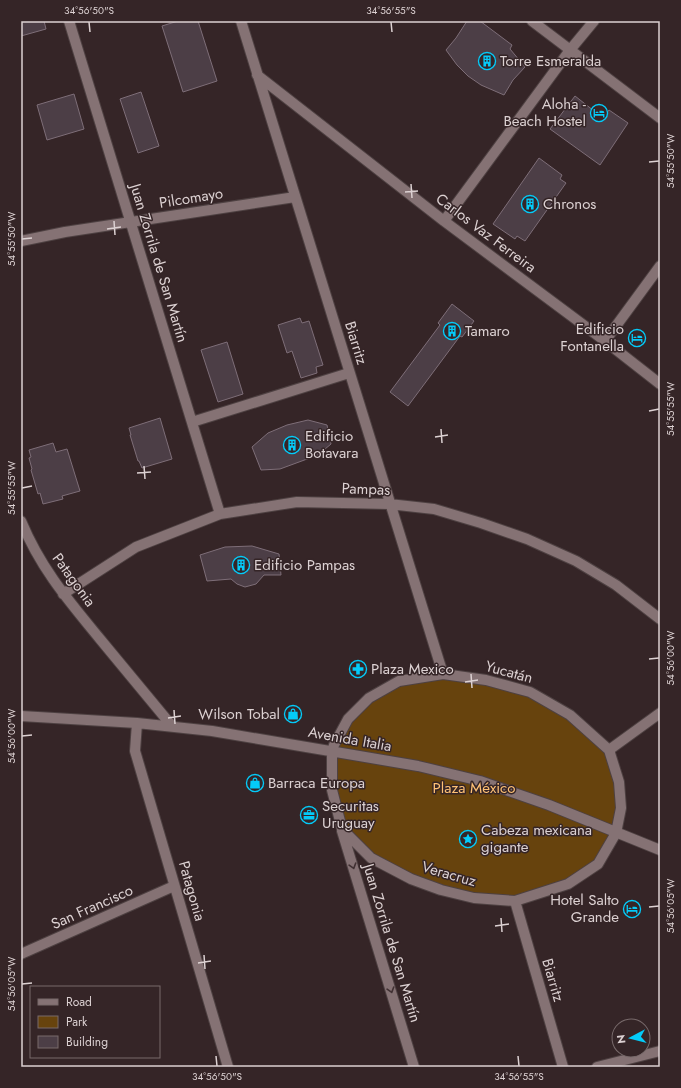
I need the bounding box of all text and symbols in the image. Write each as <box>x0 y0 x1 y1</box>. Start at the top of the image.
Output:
text: 34°56'50"S <box>64 3 115 18</box>
text: 34°56'55"S <box>366 3 416 18</box>
place label: Torre Esmeralda <box>500 50 601 72</box>
building icon: Torre Esmeralda <box>477 51 497 71</box>
place label: Aloha - Beach Hostel <box>503 93 587 132</box>
hotel icon: Aloha - Beach Hostel <box>589 103 609 123</box>
text: 54°55'50"W <box>663 134 678 188</box>
street label: Juan Zorrila de San Martín <box>124 179 194 345</box>
street label: Pilcomayo <box>158 182 224 214</box>
street label: Carlos Vaz Ferreira <box>431 188 541 278</box>
place label: Chronos <box>543 193 596 215</box>
building icon: Chronos <box>520 194 540 214</box>
text: 54°55'50"W <box>4 212 19 266</box>
place label: Edificio Fontanella <box>560 318 624 357</box>
street label: Biarritz <box>339 319 373 367</box>
place label: Tamaro <box>465 320 510 342</box>
building icon: Tamaro <box>442 321 462 341</box>
hotel icon: Edificio Fontanella <box>627 328 647 348</box>
text: 54°55'55"W <box>663 382 678 436</box>
place label: Edificio Botavara <box>305 425 358 464</box>
building icon: Edificio Botavara <box>282 435 302 455</box>
text: 54°55'55"W <box>4 461 19 515</box>
street label: Pampas <box>341 477 391 501</box>
street label: Patagonia <box>47 549 101 611</box>
place label: Edificio Pampas <box>254 554 355 576</box>
building icon: Edificio Pampas <box>231 555 251 575</box>
text: 54°56'00"W <box>663 630 678 686</box>
street label: Yucatán <box>483 655 535 689</box>
place label: Plaza Mexico <box>371 658 454 680</box>
pharmacy icon: Plaza Mexico <box>348 659 368 679</box>
place label: Wilson Tobal <box>198 703 280 725</box>
shop icon: Wilson Tobal <box>283 704 303 724</box>
text: 54°56'00"W <box>4 708 19 764</box>
street label: Avenida Italia <box>307 721 393 757</box>
place label: Barraca Europa <box>268 772 365 794</box>
shop icon: Barraca Europa <box>245 773 265 793</box>
park label: Plaza México <box>433 777 515 799</box>
place label: Securitas Uruguay <box>322 795 379 834</box>
office icon: Securitas Uruguay <box>299 805 319 825</box>
place label: Cabeza mexicana gigante <box>481 819 592 858</box>
place icon: Cabeza mexicana gigante <box>458 829 478 849</box>
street label: Veracruz <box>419 856 479 892</box>
street label: Patagonia <box>173 858 211 924</box>
street label: Juan Zorrila de San Martín <box>357 859 427 1025</box>
one-way arrow <box>348 862 357 869</box>
street label: San Francisco <box>47 879 137 935</box>
text: 54°56'05"W <box>663 879 678 933</box>
place label: Hotel Salto Grande <box>550 889 619 928</box>
hotel icon: Hotel Salto Grande <box>622 899 642 919</box>
street label: Biarritz <box>536 956 570 1004</box>
text: 54°56'05"W <box>4 957 19 1011</box>
legend <box>30 986 160 1058</box>
one-way arrow <box>386 987 395 994</box>
text: Road <box>66 993 92 1011</box>
text: Park <box>66 1013 88 1031</box>
north arrow <box>611 1018 651 1058</box>
text: Building <box>66 1033 108 1051</box>
text: N <box>613 1034 630 1045</box>
text: 34°56'50"S <box>192 1069 243 1084</box>
text: 34°56'55"S <box>494 1069 544 1084</box>

